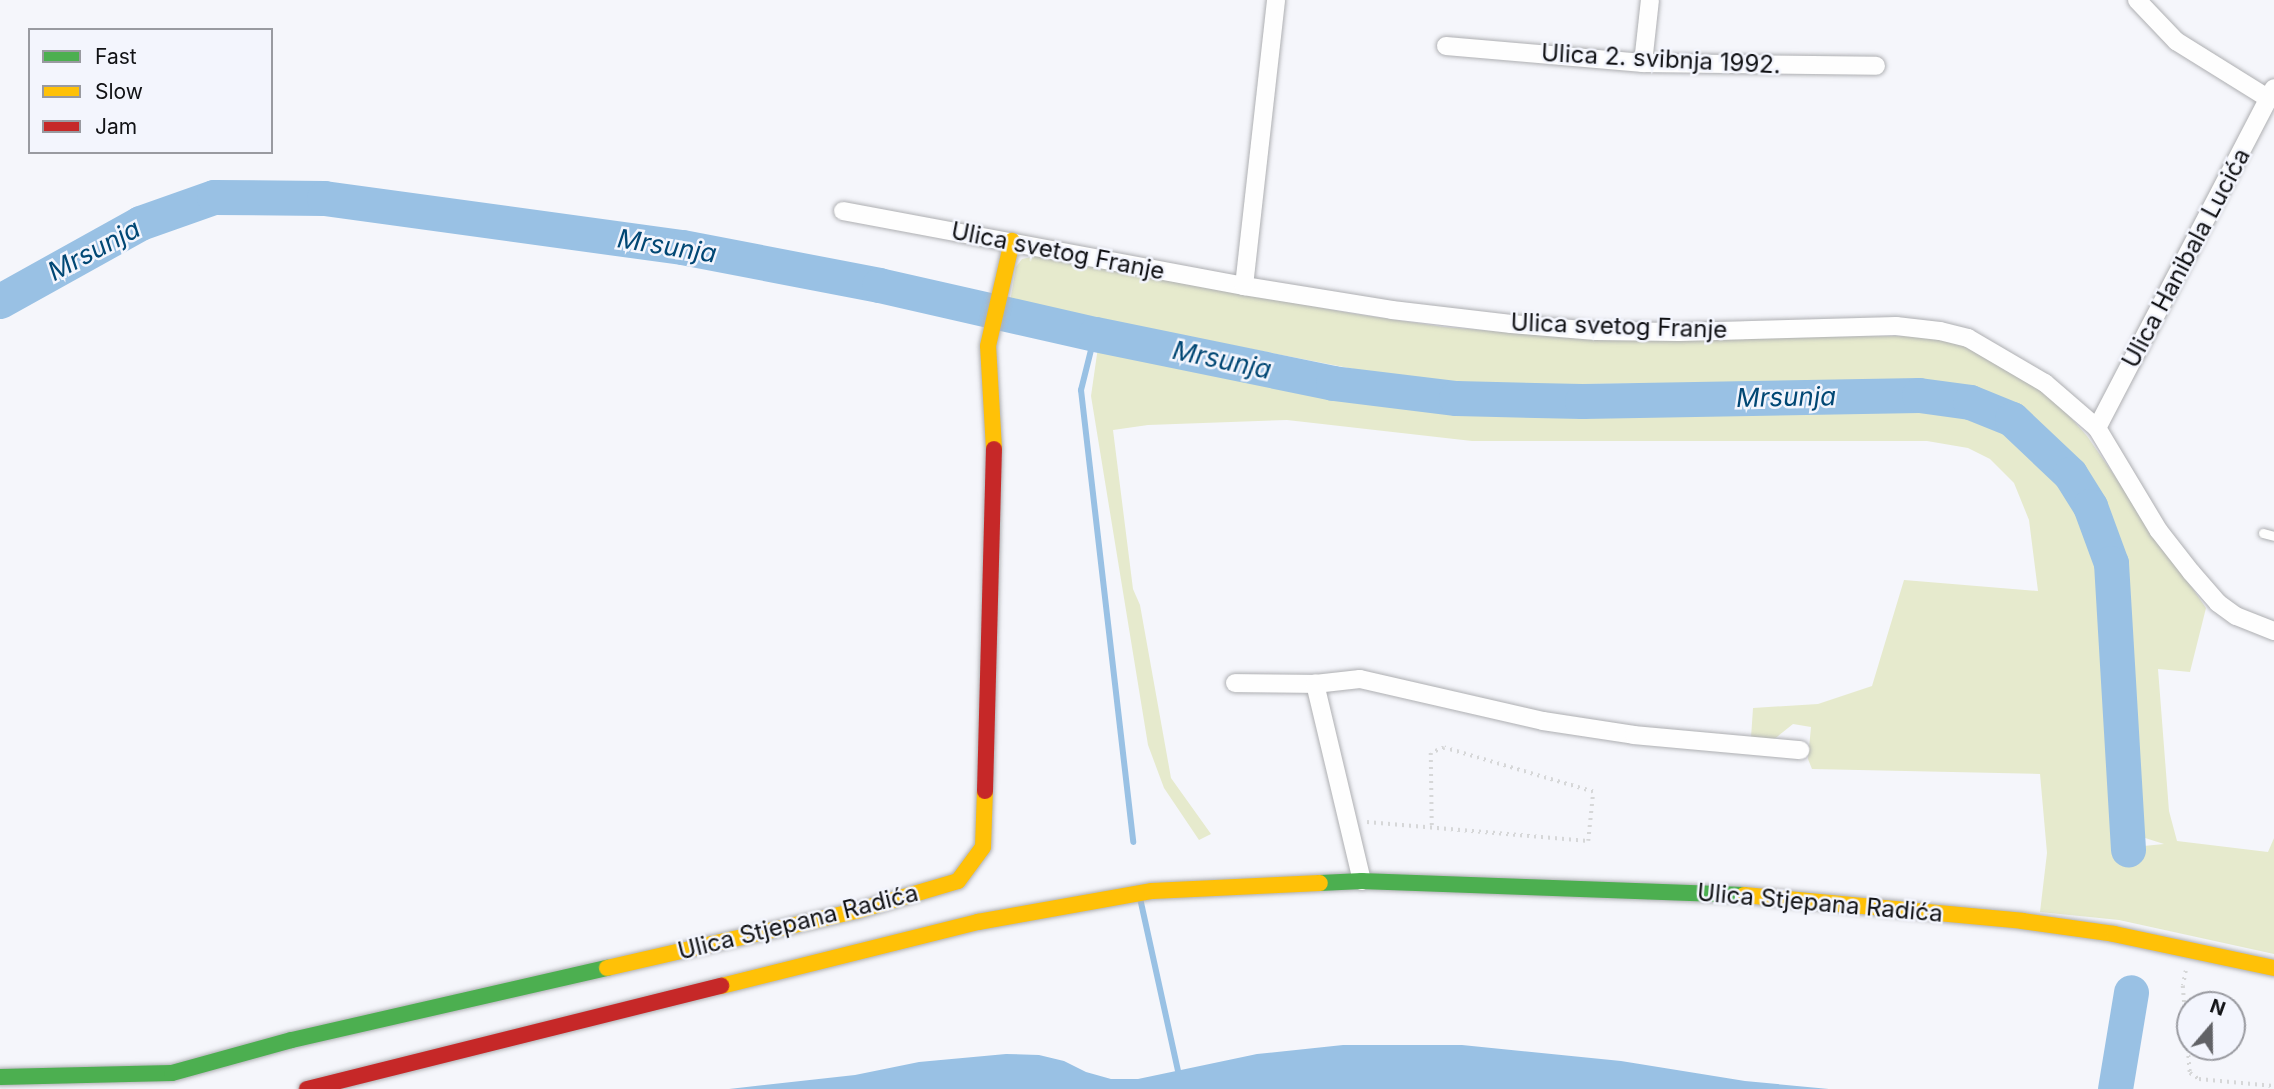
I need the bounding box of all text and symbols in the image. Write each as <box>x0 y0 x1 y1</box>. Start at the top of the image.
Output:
legend <box>28 28 273 154</box>
street label: Ulica 2. svibnja 1992. <box>1540 38 1782 80</box>
text: Fast <box>95 44 137 69</box>
text: Slow <box>95 79 143 104</box>
text: Jam <box>95 114 137 139</box>
street label: Ulica Hanibala Lucića <box>2116 143 2256 373</box>
water label: Mrsunja <box>43 213 145 287</box>
street label: Ulica svetog Franje <box>949 216 1167 286</box>
water label: Mrsunja <box>615 223 719 269</box>
street label: Ulica svetog Franje <box>1510 308 1728 344</box>
water label: Mrsunja <box>1170 334 1274 386</box>
water label: Mrsunja <box>1736 381 1836 413</box>
street label: Ulica Stjepana Radića <box>675 878 921 966</box>
street label: Ulica Stjepana Radića <box>1696 878 1944 928</box>
north arrow <box>2176 991 2246 1061</box>
text: N <box>2207 994 2228 1021</box>

